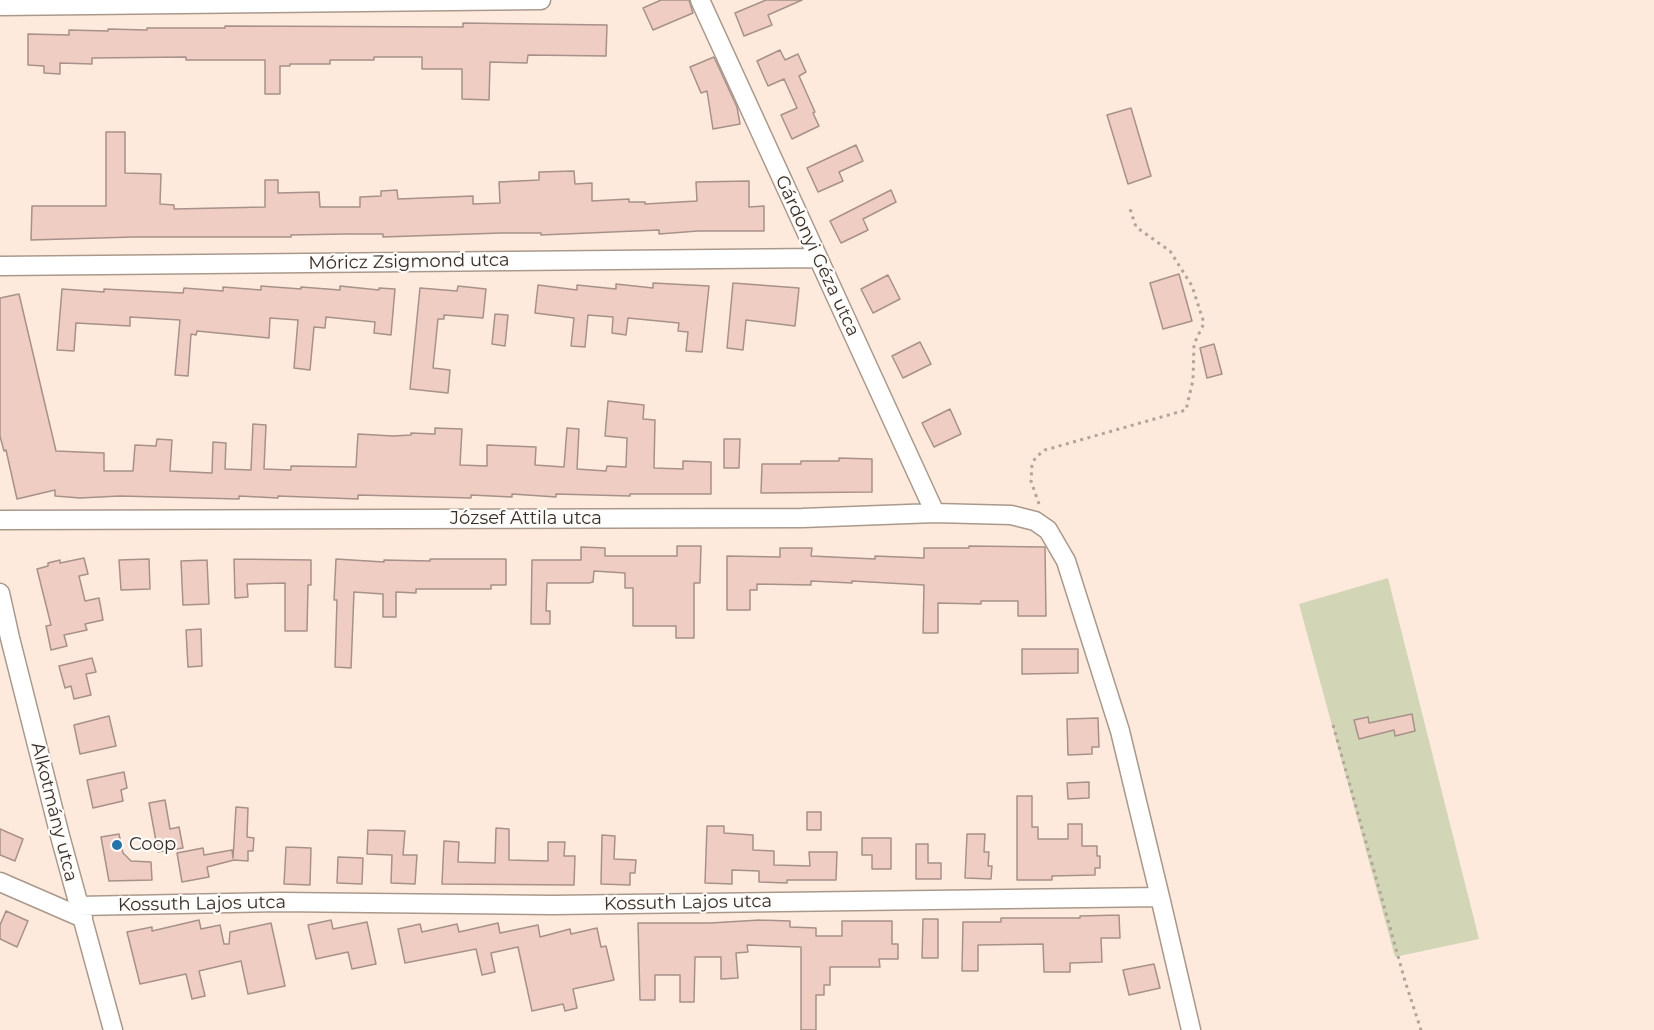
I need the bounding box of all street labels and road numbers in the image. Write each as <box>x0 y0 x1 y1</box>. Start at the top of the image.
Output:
street label: Gárdonyi Géza utca <box>770 172 864 340</box>
street label: Móricz Zsigmond utca <box>308 249 510 275</box>
street label: József Attila utca <box>450 508 602 530</box>
street label: Alkotmány utca <box>26 740 82 884</box>
street label: Kossuth Lajos utca <box>604 891 772 915</box>
street label: Kossuth Lajos utca <box>118 892 286 916</box>

